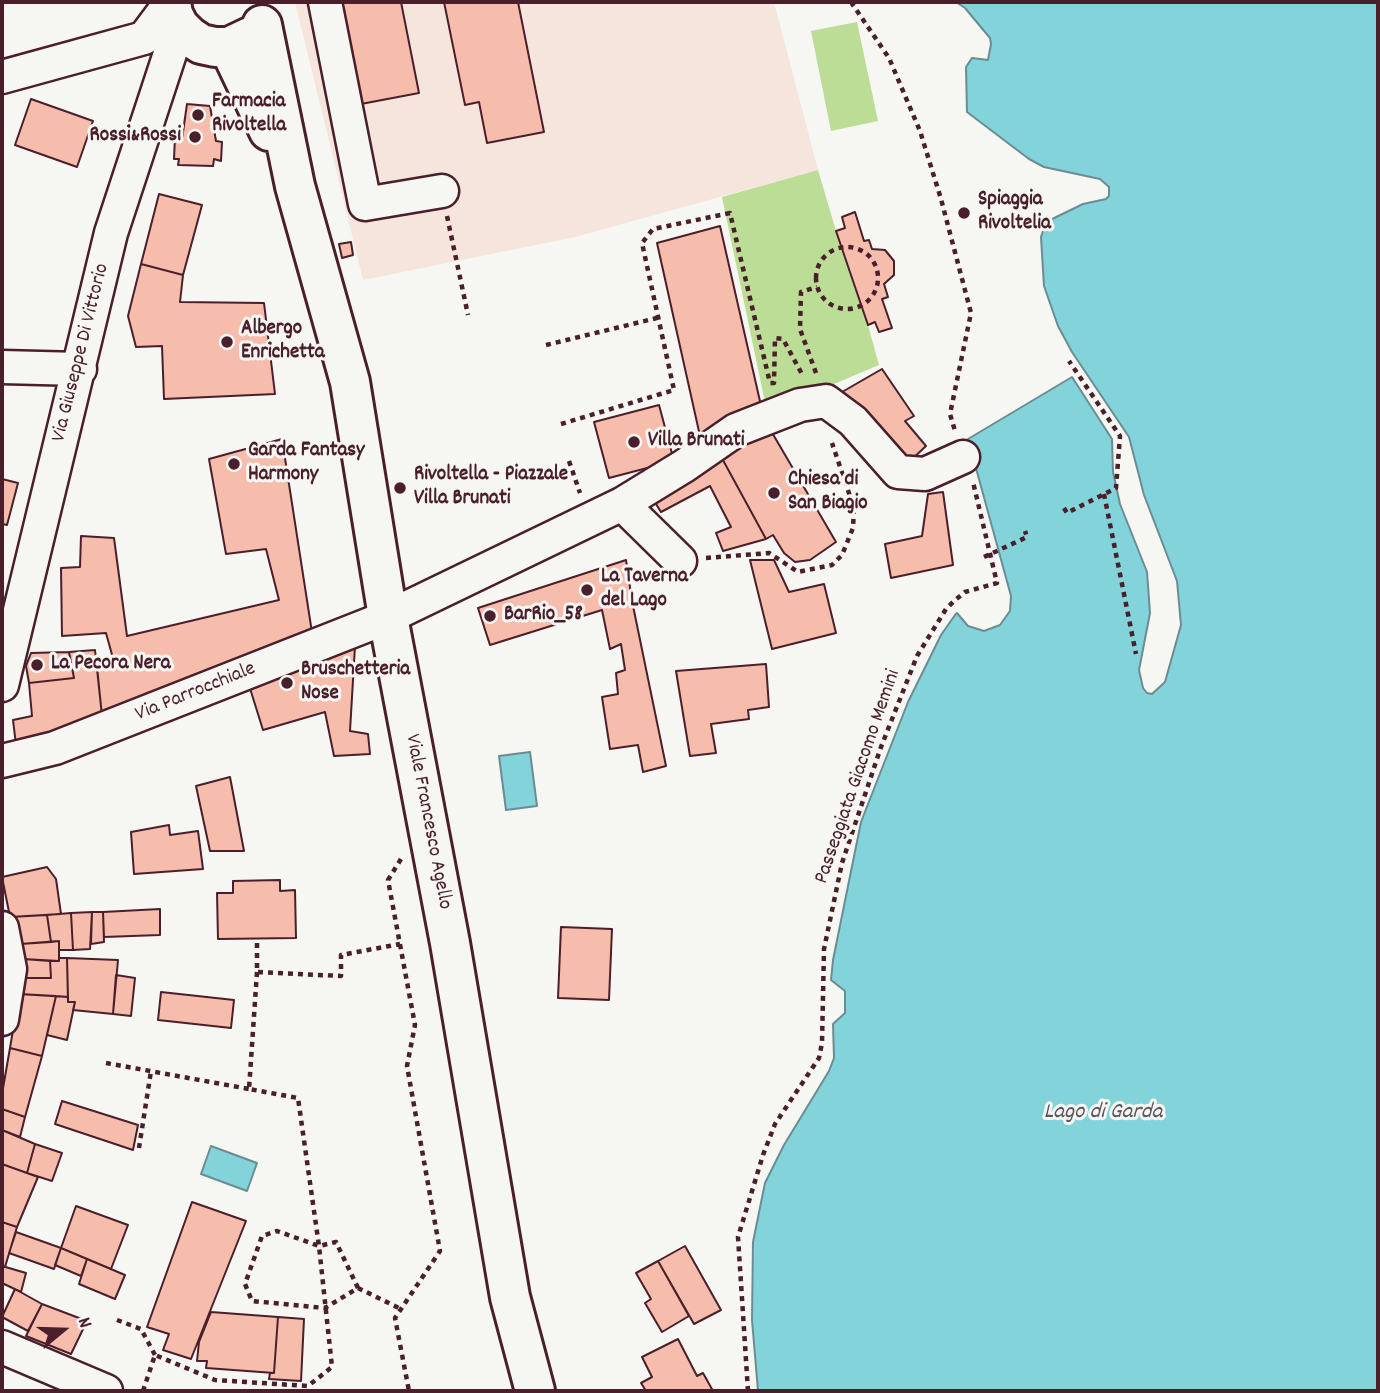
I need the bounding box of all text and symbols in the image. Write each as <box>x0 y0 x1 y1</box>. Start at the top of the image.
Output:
place label: Farmacia Rivoltella <box>212 90 286 140</box>
marker: Farmacia Rivoltella <box>190 107 206 123</box>
place label: Rossi&Rossi <box>90 124 181 150</box>
marker: Rossi&Rossi <box>187 129 203 145</box>
place label: Spiaggia Rivoltelia <box>978 188 1051 238</box>
marker: Spiaggia Rivoltelia <box>956 205 972 221</box>
street label: Via Giuseppe Di Vittorio <box>48 261 116 445</box>
place label: Albergo Enrichetta <box>241 317 325 367</box>
marker: Albergo Enrichetta <box>219 334 235 350</box>
place label: Villa Brunati <box>648 429 745 455</box>
marker: Villa Brunati <box>626 434 642 450</box>
place label: Garda Fantasy Harmony <box>248 439 365 489</box>
marker: Garda Fantasy Harmony <box>226 456 242 472</box>
place label: Rivoltella - Piazzale Villa Brunati <box>414 463 568 513</box>
place label: Chiesa di San Biagio <box>788 468 868 518</box>
marker: Rivoltella - Piazzale Villa Brunati <box>392 480 408 496</box>
marker: Chiesa di San Biagio <box>766 485 782 501</box>
place label: La Taverna del Lago <box>601 565 688 615</box>
marker: La Taverna del Lago <box>579 582 595 598</box>
place label: BarRio_58 <box>504 603 583 629</box>
marker: BarRio_58 <box>482 608 498 624</box>
place label: La Pecora Nera <box>51 652 171 678</box>
marker: La Pecora Nera <box>29 657 45 673</box>
street label: Via Parrocchiale <box>132 657 260 729</box>
place label: Bruschetteria Nose <box>301 658 410 708</box>
street label: Passeggiata Giacomo Memini <box>810 667 908 887</box>
marker: Bruschetteria Nose <box>279 675 295 691</box>
street label: Viale Francesco Agello <box>398 732 456 912</box>
water label: Lago di Garda <box>1044 1100 1162 1128</box>
north arrow <box>28 1295 98 1365</box>
text: N <box>69 1314 98 1332</box>

